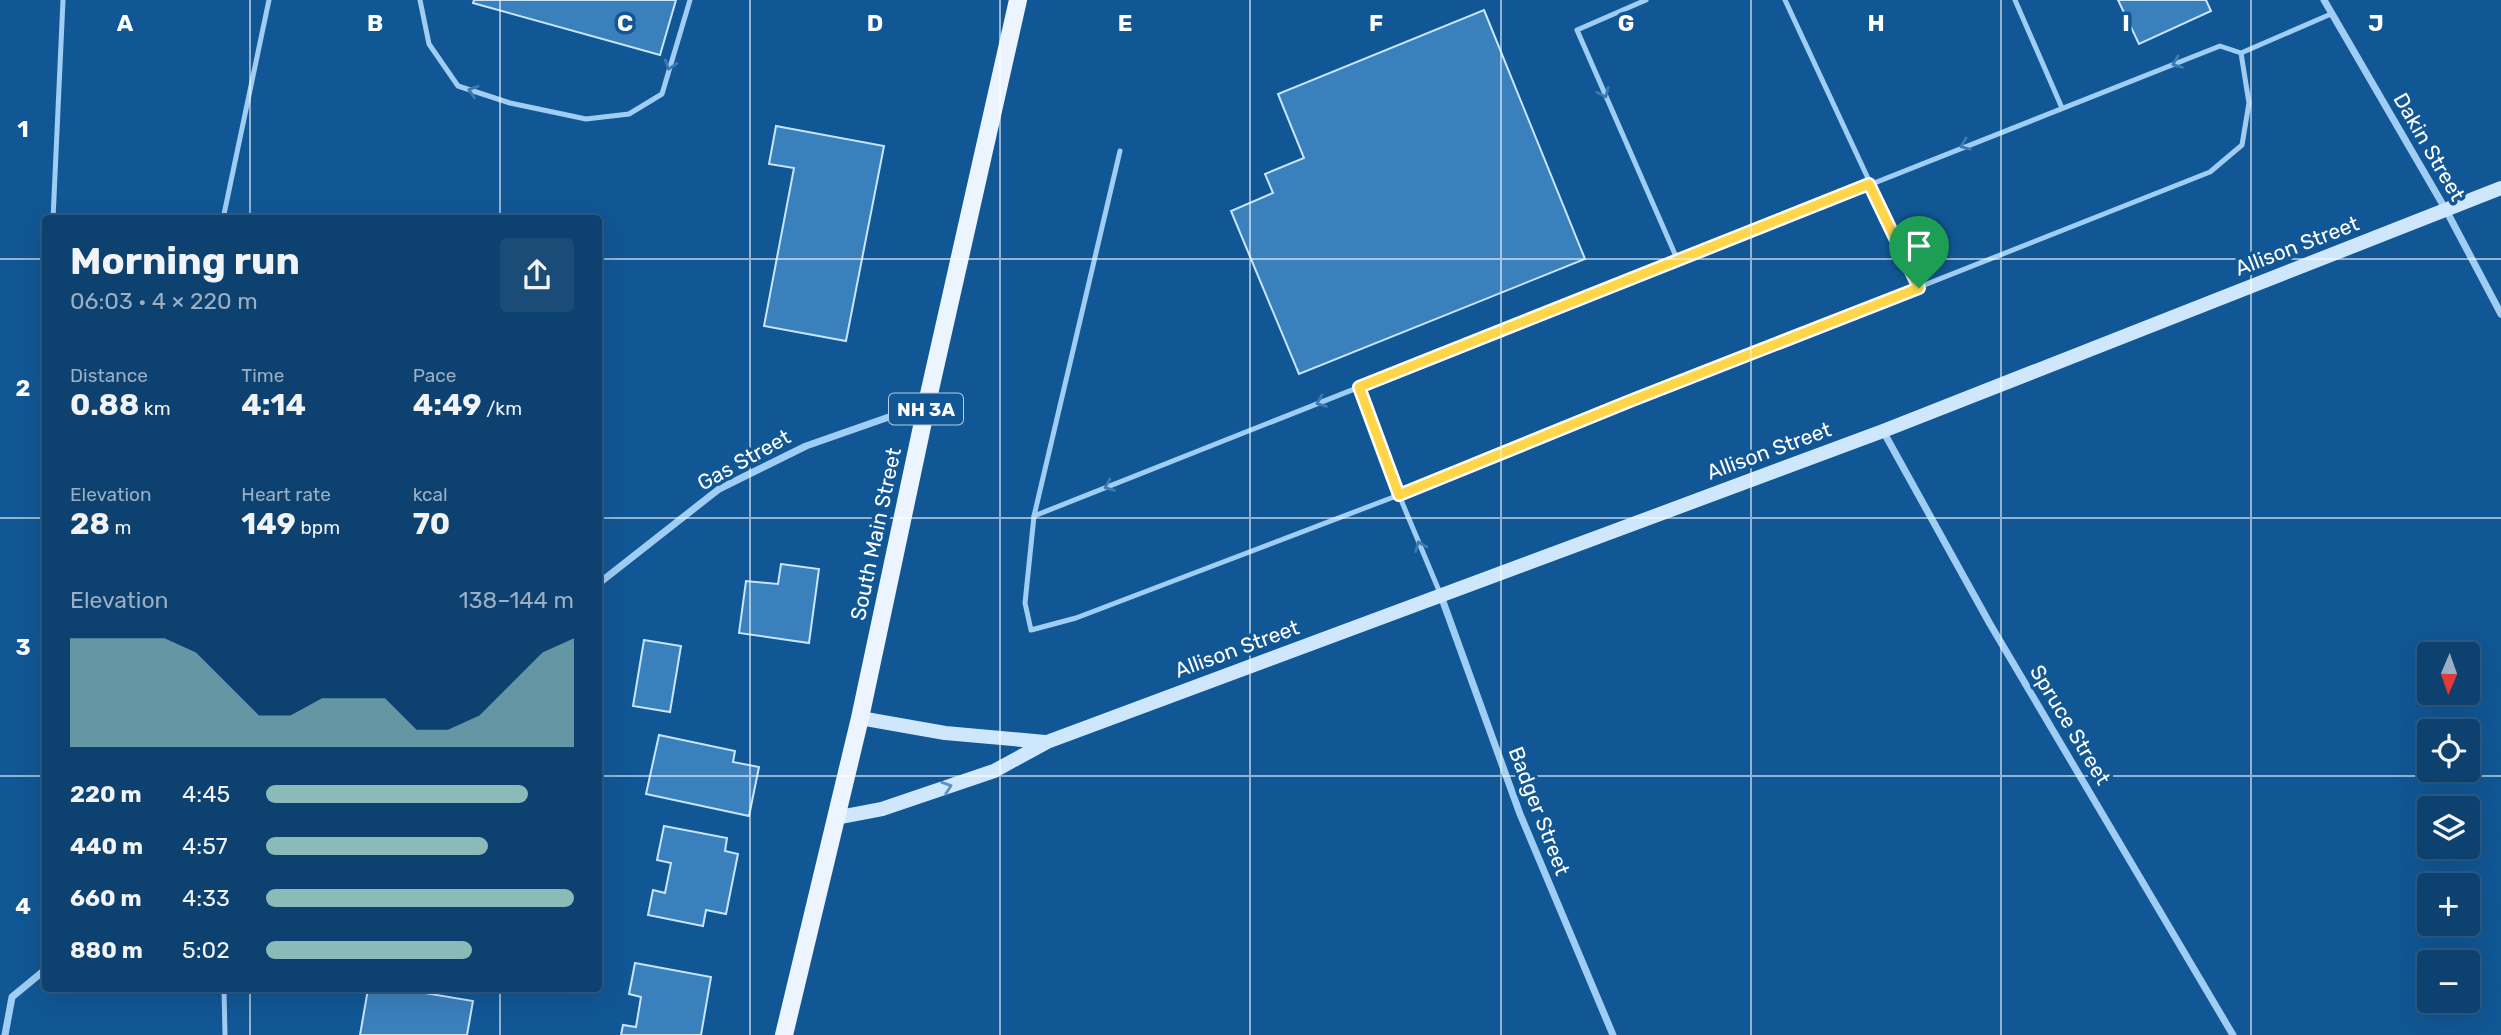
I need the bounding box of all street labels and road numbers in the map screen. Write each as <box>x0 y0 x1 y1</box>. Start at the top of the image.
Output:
street label: Dakin Street <box>2388 88 2470 205</box>
street label: Allison Street <box>2231 210 2362 281</box>
road number: NH 3A <box>889 394 963 424</box>
street label: Allison Street <box>1703 416 1835 485</box>
street label: Gas Street <box>693 424 795 495</box>
street label: South Main Street <box>845 445 906 622</box>
street label: Allison Street <box>1171 614 1303 683</box>
street label: Spruce Street <box>2025 660 2116 789</box>
street label: Badger Street <box>1503 743 1575 879</box>

